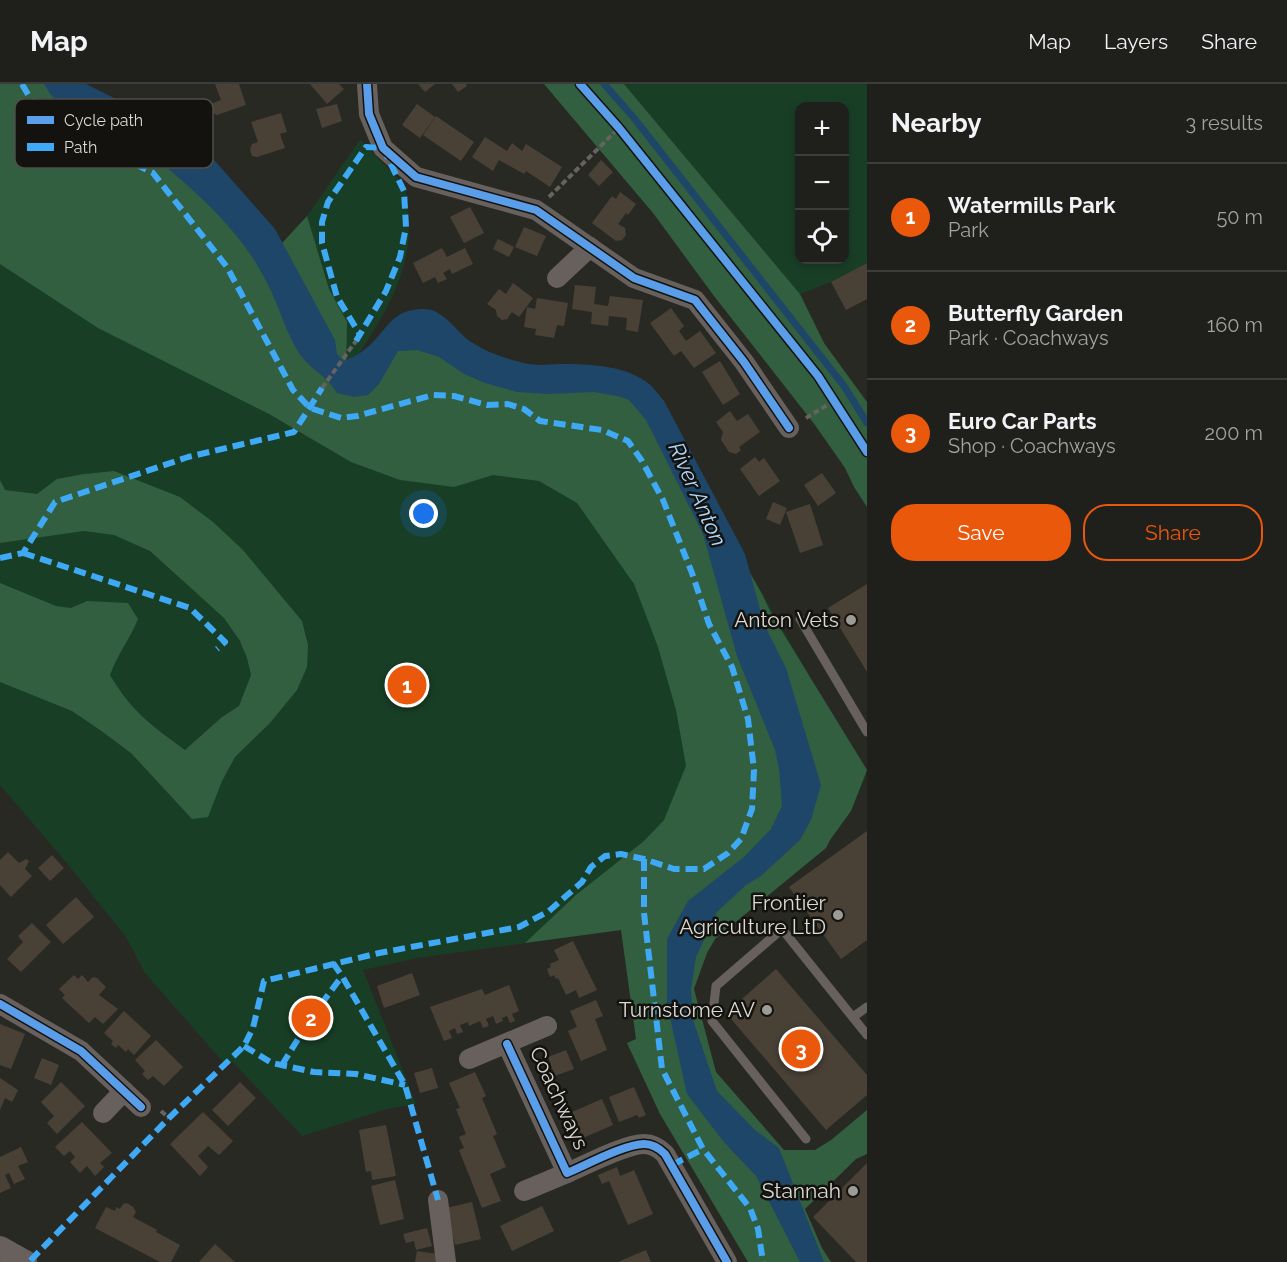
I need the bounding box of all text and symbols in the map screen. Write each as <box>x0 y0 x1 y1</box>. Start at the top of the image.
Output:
text: Map <box>30 25 88 58</box>
text: Map <box>1028 29 1071 54</box>
text: Layers <box>1104 29 1168 54</box>
text: Share <box>1201 29 1257 54</box>
legend <box>15 99 213 168</box>
map controls <box>795 102 849 264</box>
button: + <box>795 102 849 156</box>
text: Nearby <box>891 108 981 138</box>
text: Cycle path <box>64 111 143 130</box>
text: 3 results <box>1185 111 1263 135</box>
text: Path <box>64 138 97 157</box>
button: − <box>795 156 849 210</box>
text: Watermills Park <box>948 192 1116 218</box>
text: 1 <box>906 205 915 229</box>
text: 50 m <box>1216 205 1263 229</box>
button: locate <box>795 210 849 264</box>
text: Park <box>948 218 989 242</box>
text: Butterfly Garden <box>948 300 1123 326</box>
text: 2 <box>905 313 916 337</box>
text: 160 m <box>1207 313 1263 337</box>
text: Park · Coachways <box>948 326 1109 350</box>
text: Euro Car Parts <box>948 408 1097 434</box>
text: 3 <box>905 421 916 445</box>
text: 200 m <box>1205 421 1263 445</box>
text: Shop · Coachways <box>948 434 1116 458</box>
water label: River Anton <box>664 438 732 550</box>
your location <box>409 499 438 528</box>
button: Save <box>891 504 1071 561</box>
button: Share <box>1083 504 1263 561</box>
place label: Anton Vets <box>734 607 839 632</box>
marker: Anton Vets <box>844 613 858 627</box>
pin: 1 <box>388 662 426 708</box>
place label: Frontier Agriculture LtD <box>679 890 827 939</box>
marker: Frontier Agriculture LtD <box>831 908 845 922</box>
pin: 2 <box>292 996 330 1040</box>
place label: Turnstome AV <box>619 997 755 1022</box>
marker: Turnstome AV <box>760 1003 774 1017</box>
pin: 3 <box>782 1026 820 1072</box>
street label: Coachways <box>525 1042 594 1153</box>
place label: Stannah <box>762 1178 841 1203</box>
marker: Stannah <box>846 1184 860 1198</box>

